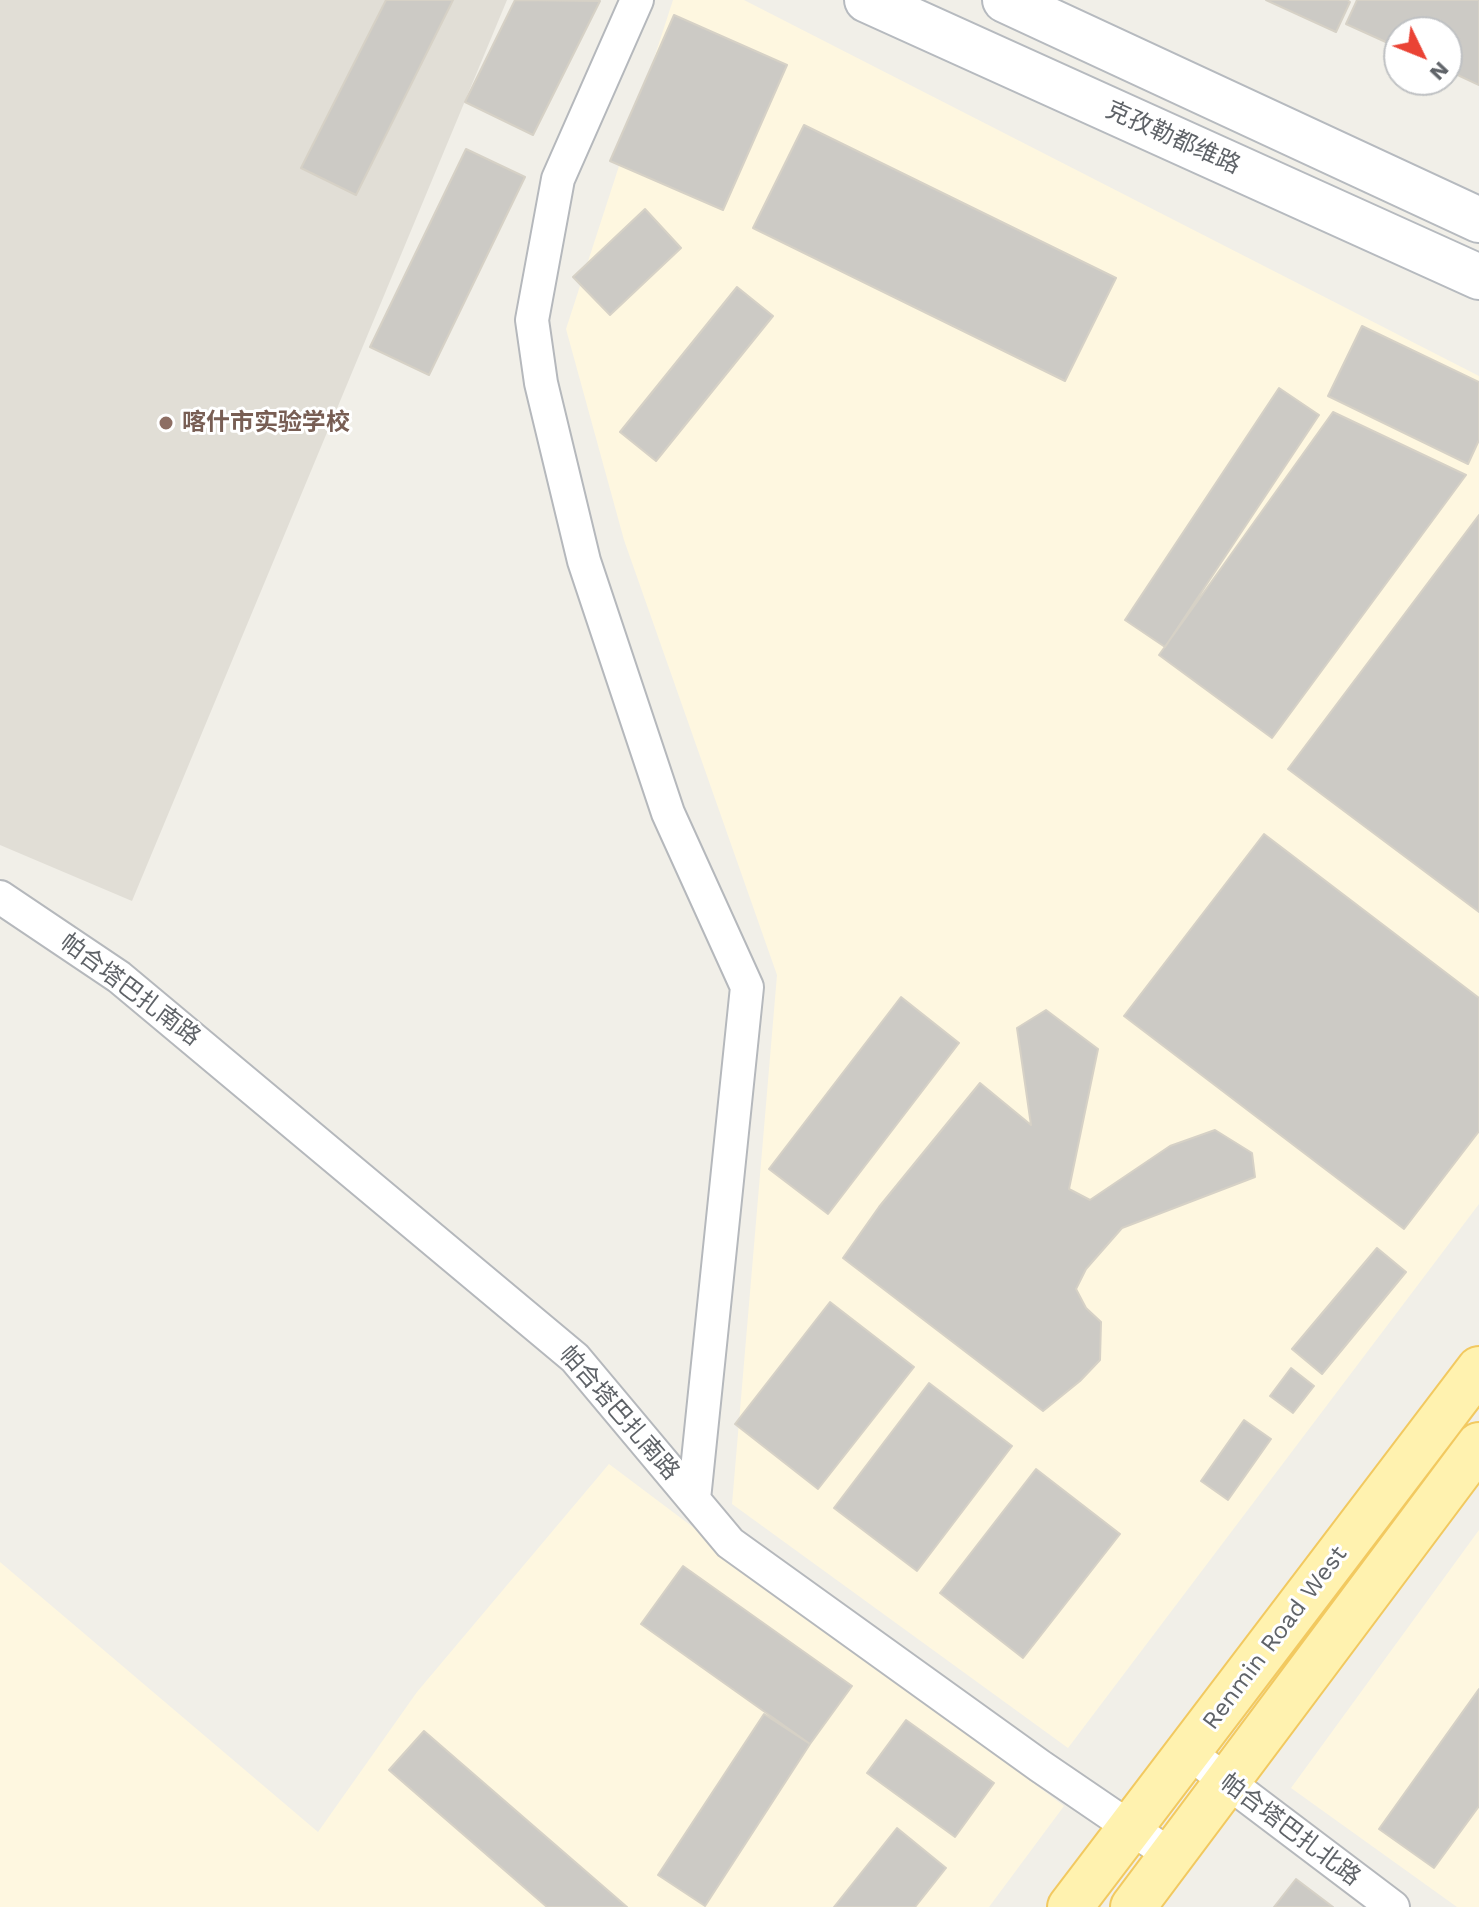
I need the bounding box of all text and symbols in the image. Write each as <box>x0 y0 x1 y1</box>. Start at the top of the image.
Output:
north arrow <box>1383 16 1463 96</box>
text: N <box>1425 57 1454 86</box>
street label: 克孜勒都维路 <box>1101 96 1245 180</box>
place label: 喀什市实验学校 <box>182 409 350 437</box>
marker: 喀什市实验学校 <box>157 414 175 432</box>
street label: 帕合塔巴扎南路 <box>54 928 206 1052</box>
street label: 帕合塔巴扎南路 <box>553 1340 685 1486</box>
street label: Renmin Road West <box>1197 1541 1353 1735</box>
street label: 帕合塔巴扎北路 <box>1214 1768 1366 1892</box>

